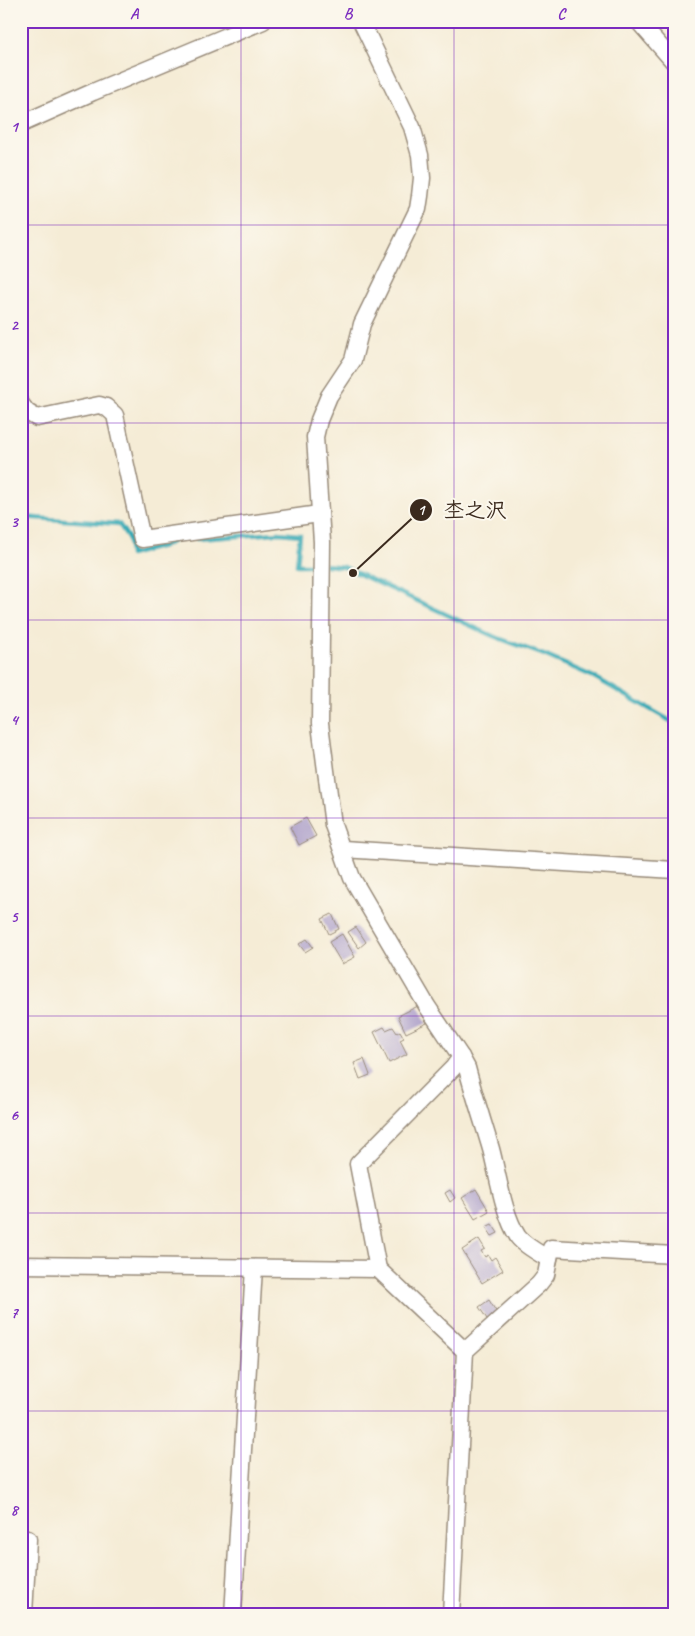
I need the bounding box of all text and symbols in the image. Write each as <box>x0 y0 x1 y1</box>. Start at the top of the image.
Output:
text: A <box>130 4 140 24</box>
text: B <box>344 4 354 24</box>
text: C <box>557 4 567 24</box>
text: 1 <box>10 117 19 137</box>
text: 2 <box>10 315 19 335</box>
callout: 杢之沢 <box>408 492 516 528</box>
text: 杢之沢 <box>444 497 507 523</box>
text: 1 <box>418 501 427 520</box>
text: 3 <box>10 512 19 532</box>
text: 4 <box>10 710 19 730</box>
text: 5 <box>11 907 20 927</box>
text: 6 <box>10 1105 19 1125</box>
text: 7 <box>10 1303 19 1323</box>
text: 8 <box>10 1500 19 1520</box>

